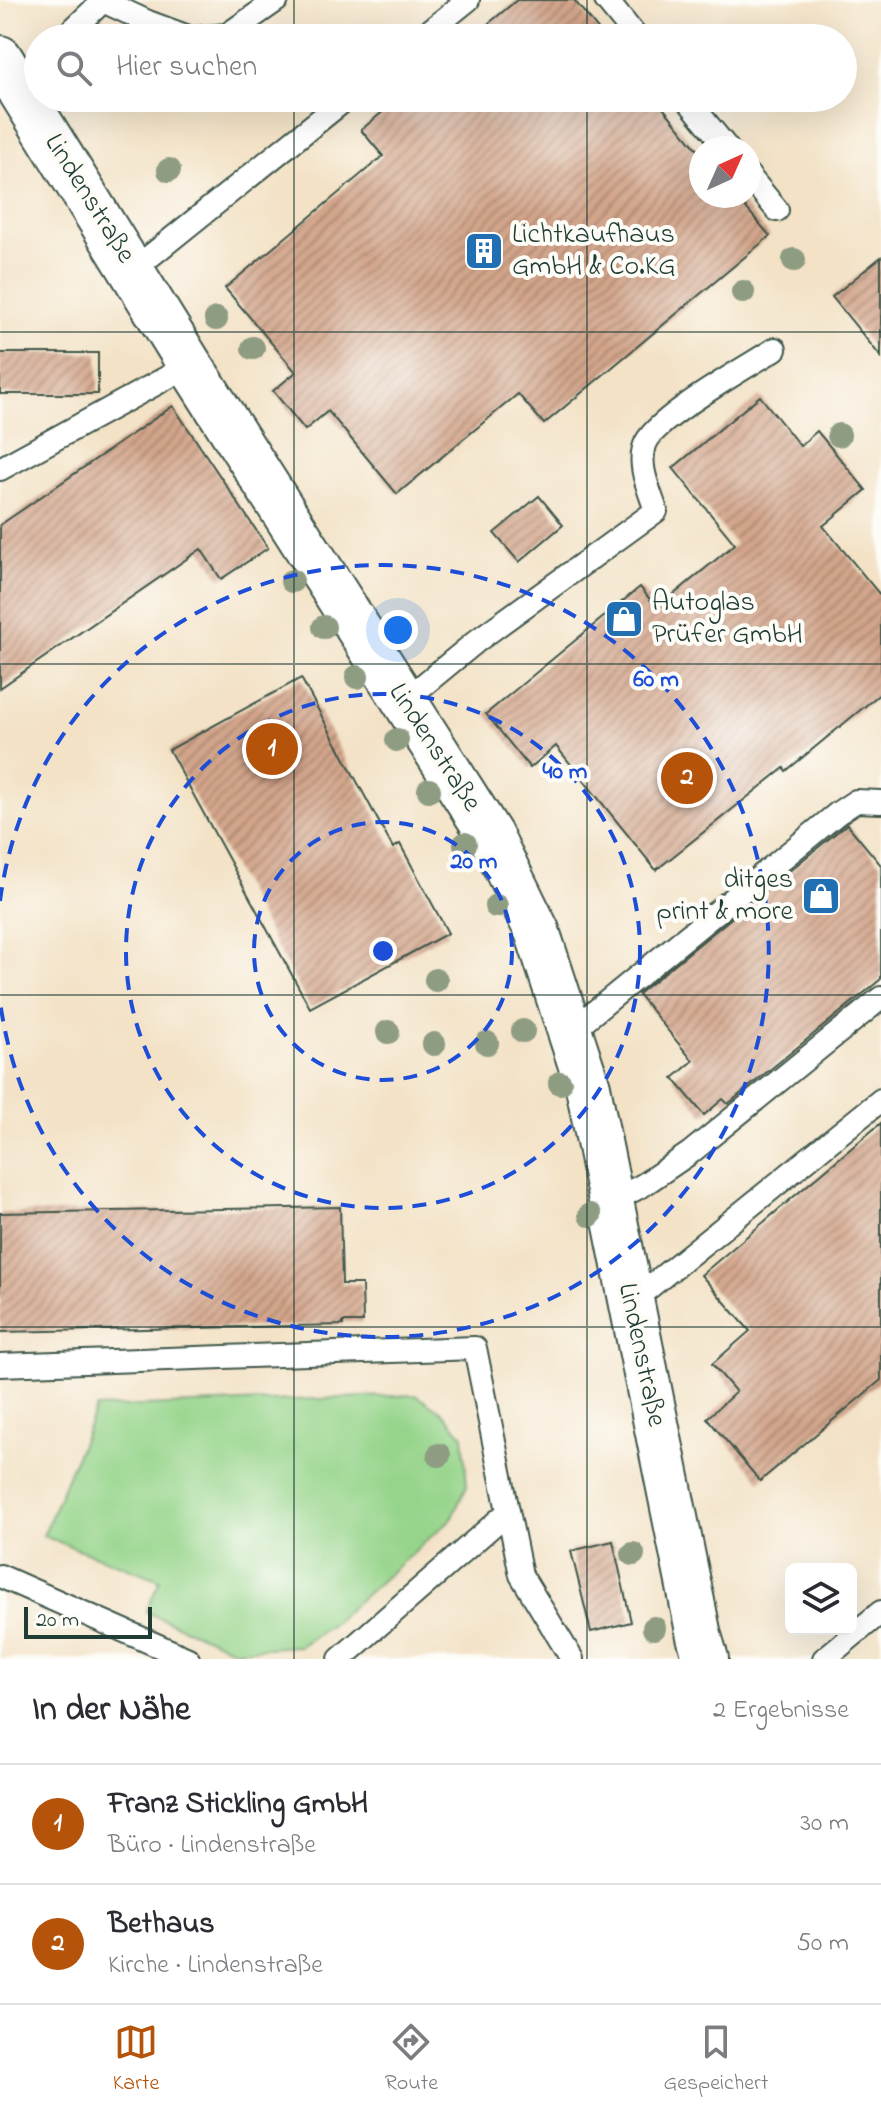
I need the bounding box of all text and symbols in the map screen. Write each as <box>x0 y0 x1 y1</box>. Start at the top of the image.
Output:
search box <box>24 24 857 112</box>
icon: search <box>52 46 96 90</box>
text: Hier suchen <box>116 46 257 90</box>
street label: Lindenstraße <box>33 126 145 272</box>
north arrow <box>689 136 761 208</box>
place label: Lichtkaufhaus GmbH & Co.KG <box>512 215 676 288</box>
building icon: Lichtkaufhaus GmbH & Co.KG <box>463 230 505 272</box>
place label: Autoglas Prüfer GmbH <box>652 583 803 656</box>
shop icon: Autoglas Prüfer GmbH <box>603 598 645 640</box>
your location <box>378 610 418 650</box>
text: 60 m <box>633 663 679 698</box>
street label: Lindenstraße <box>377 676 491 821</box>
pin: 1 <box>246 719 298 779</box>
pin: 2 <box>661 748 713 808</box>
text: 40 m <box>543 755 588 790</box>
text: 20 m <box>450 845 498 880</box>
place label: ditges print & more <box>657 860 793 933</box>
shop icon: ditges print & more <box>800 875 842 917</box>
centre of rings <box>369 937 397 965</box>
street label: Lindenstraße <box>606 1279 676 1431</box>
map controls <box>785 1563 857 1635</box>
button: layers <box>785 1563 857 1635</box>
scale bar <box>24 1603 152 1639</box>
text: 20 m <box>36 1605 79 1637</box>
text: In der Nähe <box>32 1686 190 1736</box>
text: 2 Ergebnisse <box>713 1692 849 1730</box>
text: Franz Stickling GmbH <box>108 1783 368 1827</box>
text: 1 <box>54 1805 62 1843</box>
text: 30 m <box>800 1805 849 1843</box>
text: Büro · Lindenstraße <box>108 1827 316 1865</box>
text: Bethaus <box>108 1903 215 1947</box>
text: 2 <box>52 1925 64 1963</box>
text: 50 m <box>796 1925 849 1963</box>
text: Kirche · Lindenstraße <box>108 1947 323 1985</box>
tab: Karte <box>113 2020 159 2100</box>
tab: Route <box>385 2020 438 2100</box>
tab: Gespeichert <box>663 2020 768 2100</box>

